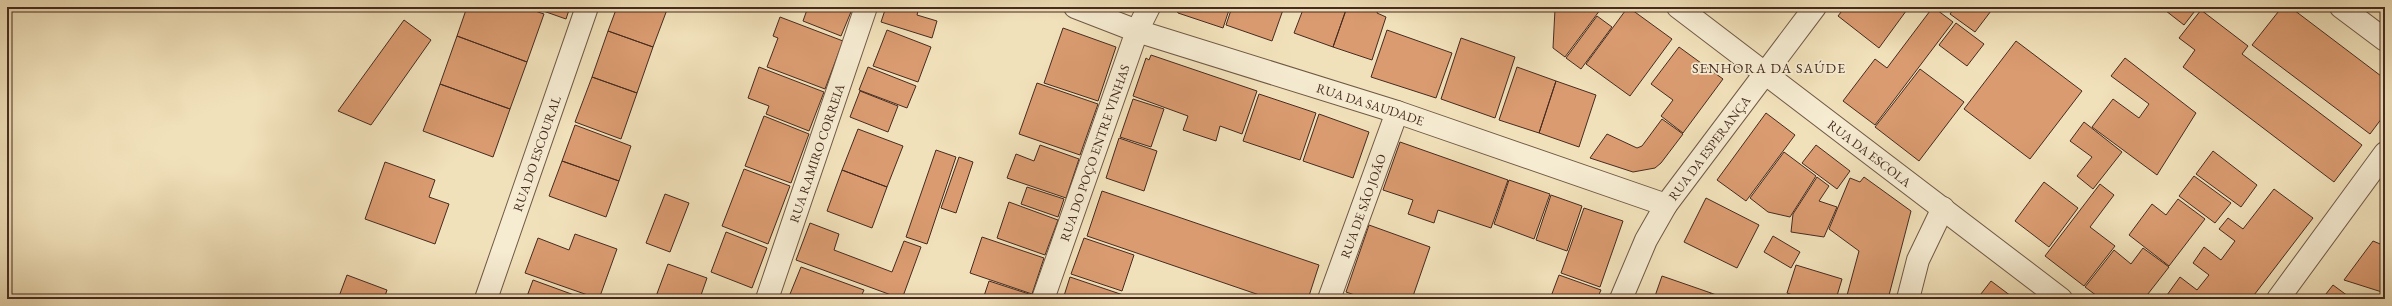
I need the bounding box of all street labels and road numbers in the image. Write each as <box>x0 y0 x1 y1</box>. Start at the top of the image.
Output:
street label: RUA DO POÇO ENTRE VINHAS <box>1055 62 1133 243</box>
street label: RUA DA SAUDADE <box>1315 79 1426 129</box>
street label: RUA RAMIRO CORREIA <box>785 80 848 225</box>
street label: RUA DA ESPERANÇA <box>1664 91 1755 204</box>
street label: RUA DO ESCOURAL <box>508 93 564 214</box>
street label: RUA DA ESCOLA <box>1824 116 1916 191</box>
street label: RUA DE SÃO JOÃO <box>1336 151 1390 261</box>

